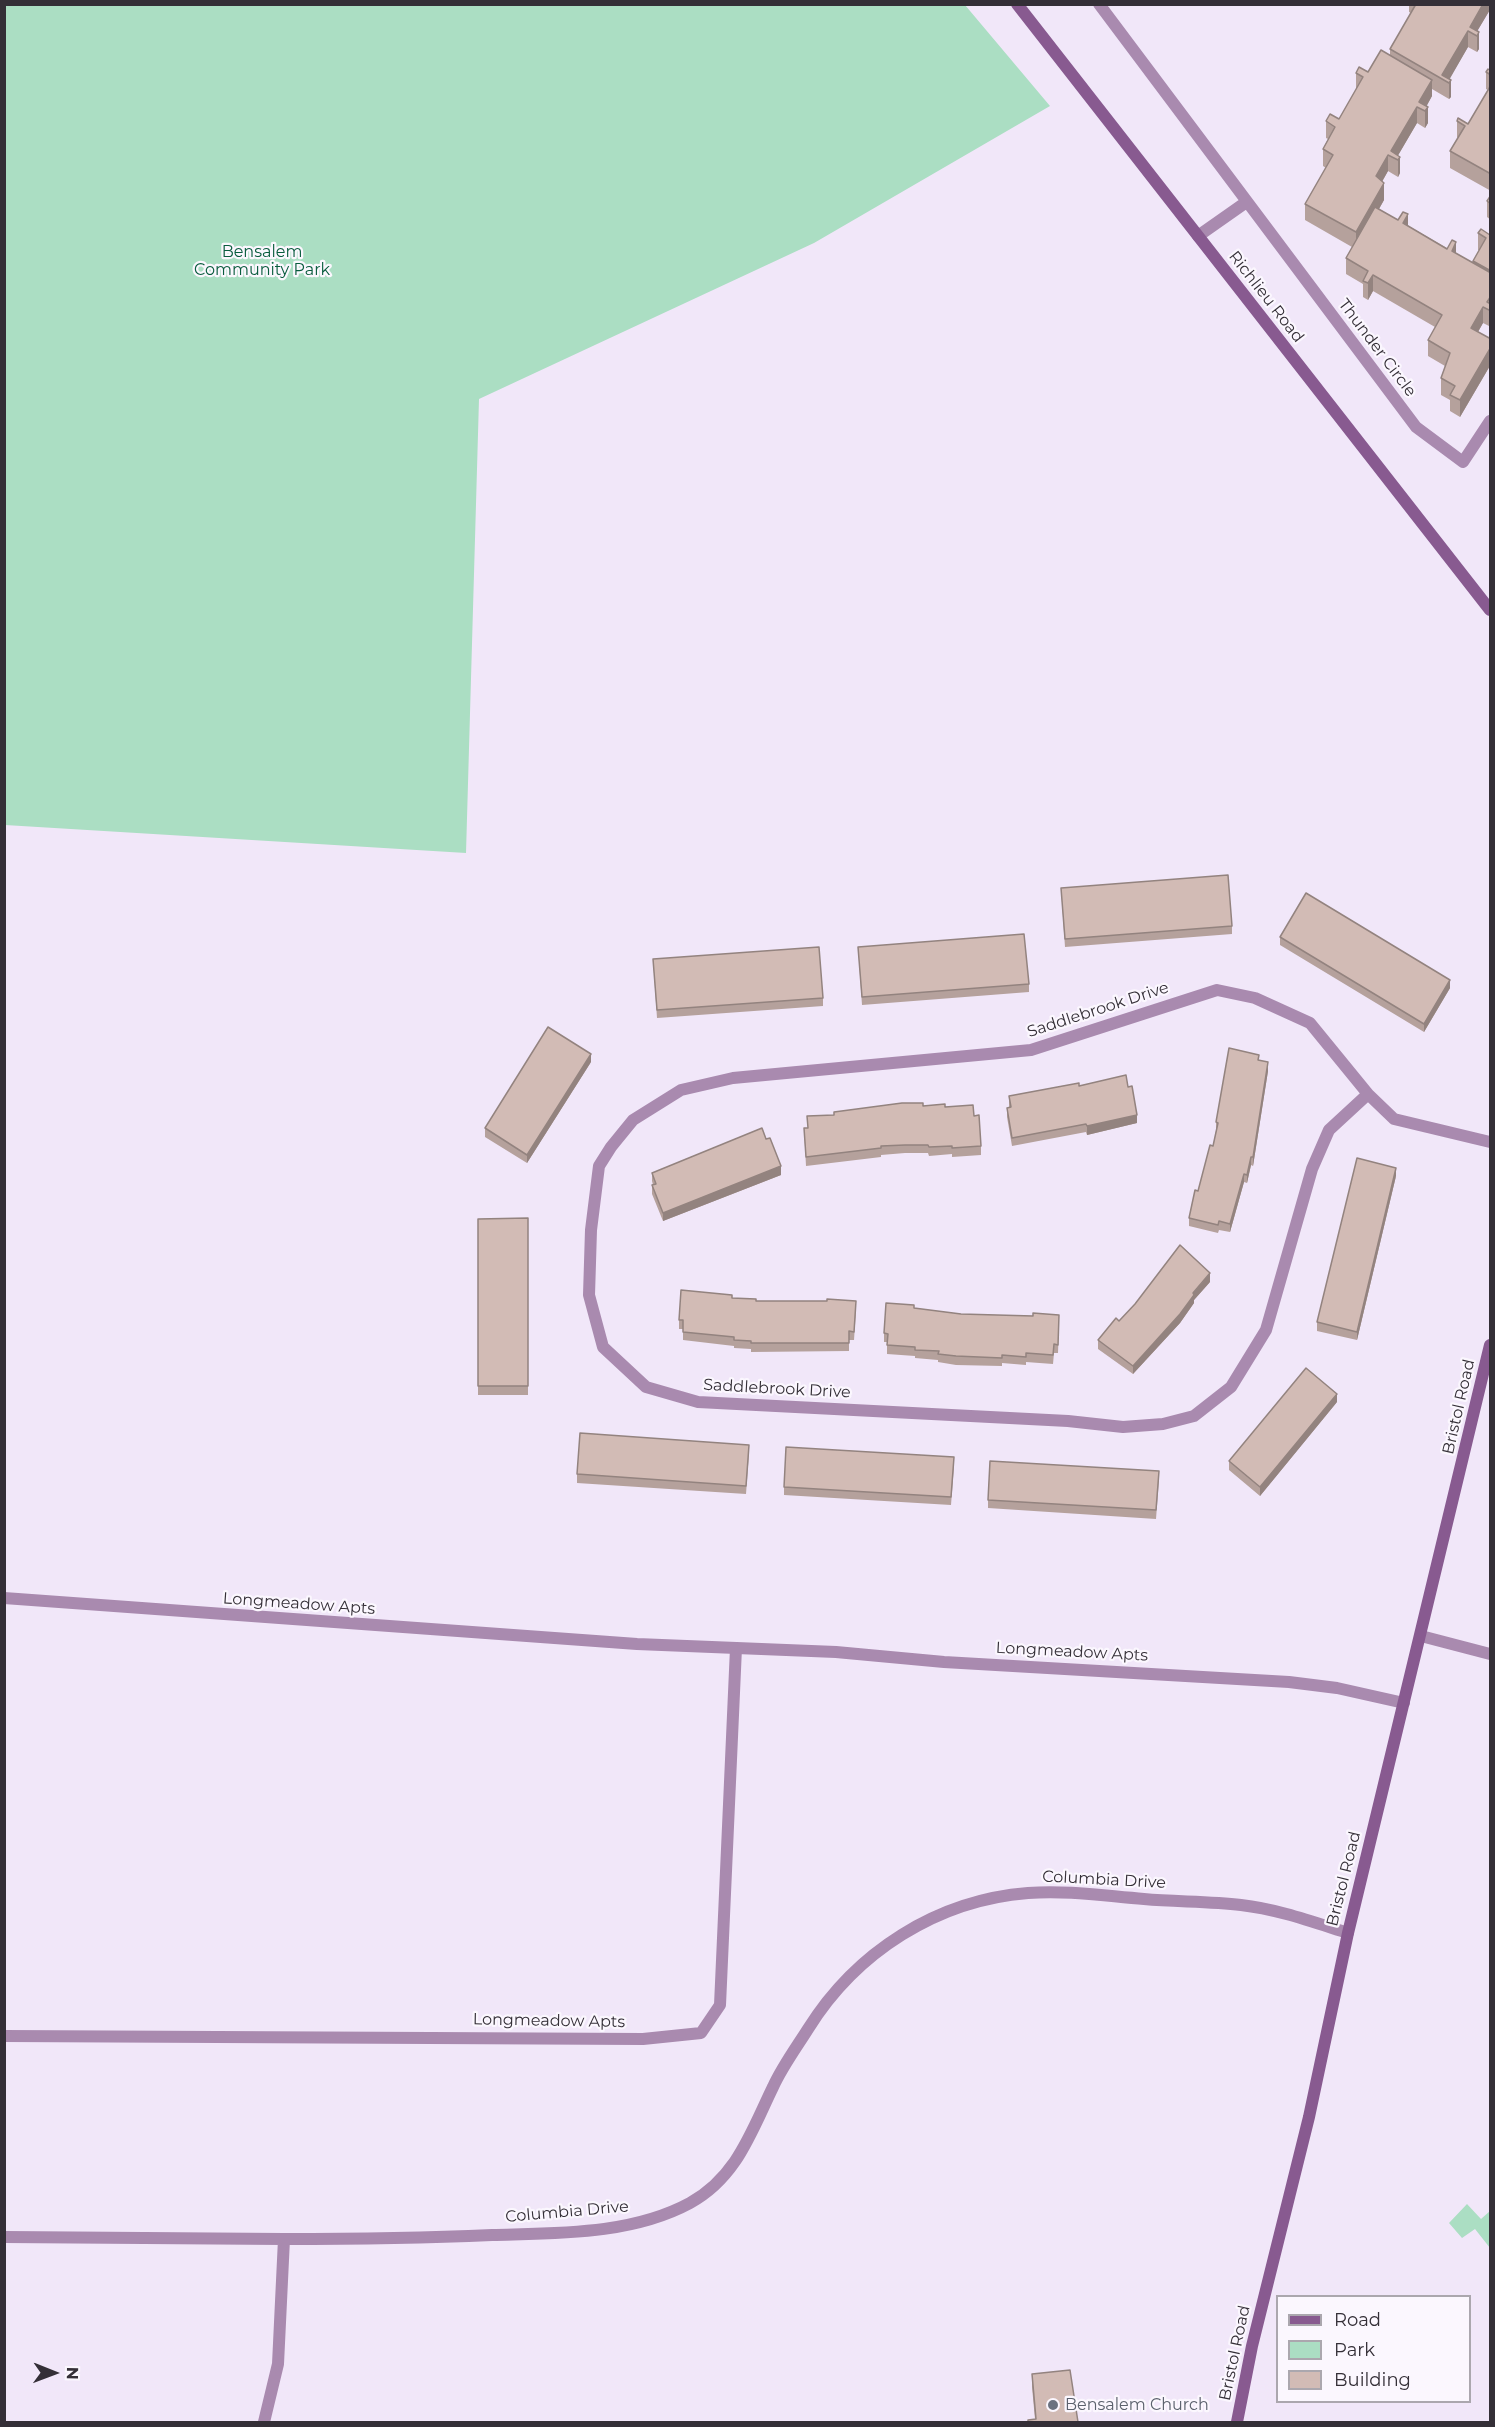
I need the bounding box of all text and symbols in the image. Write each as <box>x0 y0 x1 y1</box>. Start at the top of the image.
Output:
park label: Bensalem Community Park <box>194 242 330 280</box>
street label: Richlieu Road <box>1224 248 1308 346</box>
street label: Thunder Circle <box>1334 295 1420 401</box>
street label: Saddlebrook Drive <box>1025 978 1171 1042</box>
street label: Bristol Road <box>1439 1358 1479 1456</box>
street label: Saddlebrook Drive <box>703 1376 851 1402</box>
street label: Longmeadow Apts <box>222 1589 376 1619</box>
street label: Longmeadow Apts <box>995 1638 1149 1666</box>
street label: Bristol Road <box>1323 1830 1365 1928</box>
street label: Columbia Drive <box>1042 1867 1166 1893</box>
street label: Longmeadow Apts <box>473 2010 625 2032</box>
street label: Columbia Drive <box>505 2197 629 2227</box>
legend <box>1276 2295 1471 2403</box>
street label: Bristol Road <box>1216 2304 1254 2402</box>
text: Road <box>1334 2309 1381 2331</box>
text: Park <box>1334 2339 1375 2361</box>
north arrow <box>24 2343 84 2403</box>
text: N <box>63 2367 82 2380</box>
text: Building <box>1334 2369 1411 2391</box>
place label: Bensalem Church <box>1065 2395 1209 2415</box>
marker: Bensalem Church <box>1046 2398 1060 2412</box>

